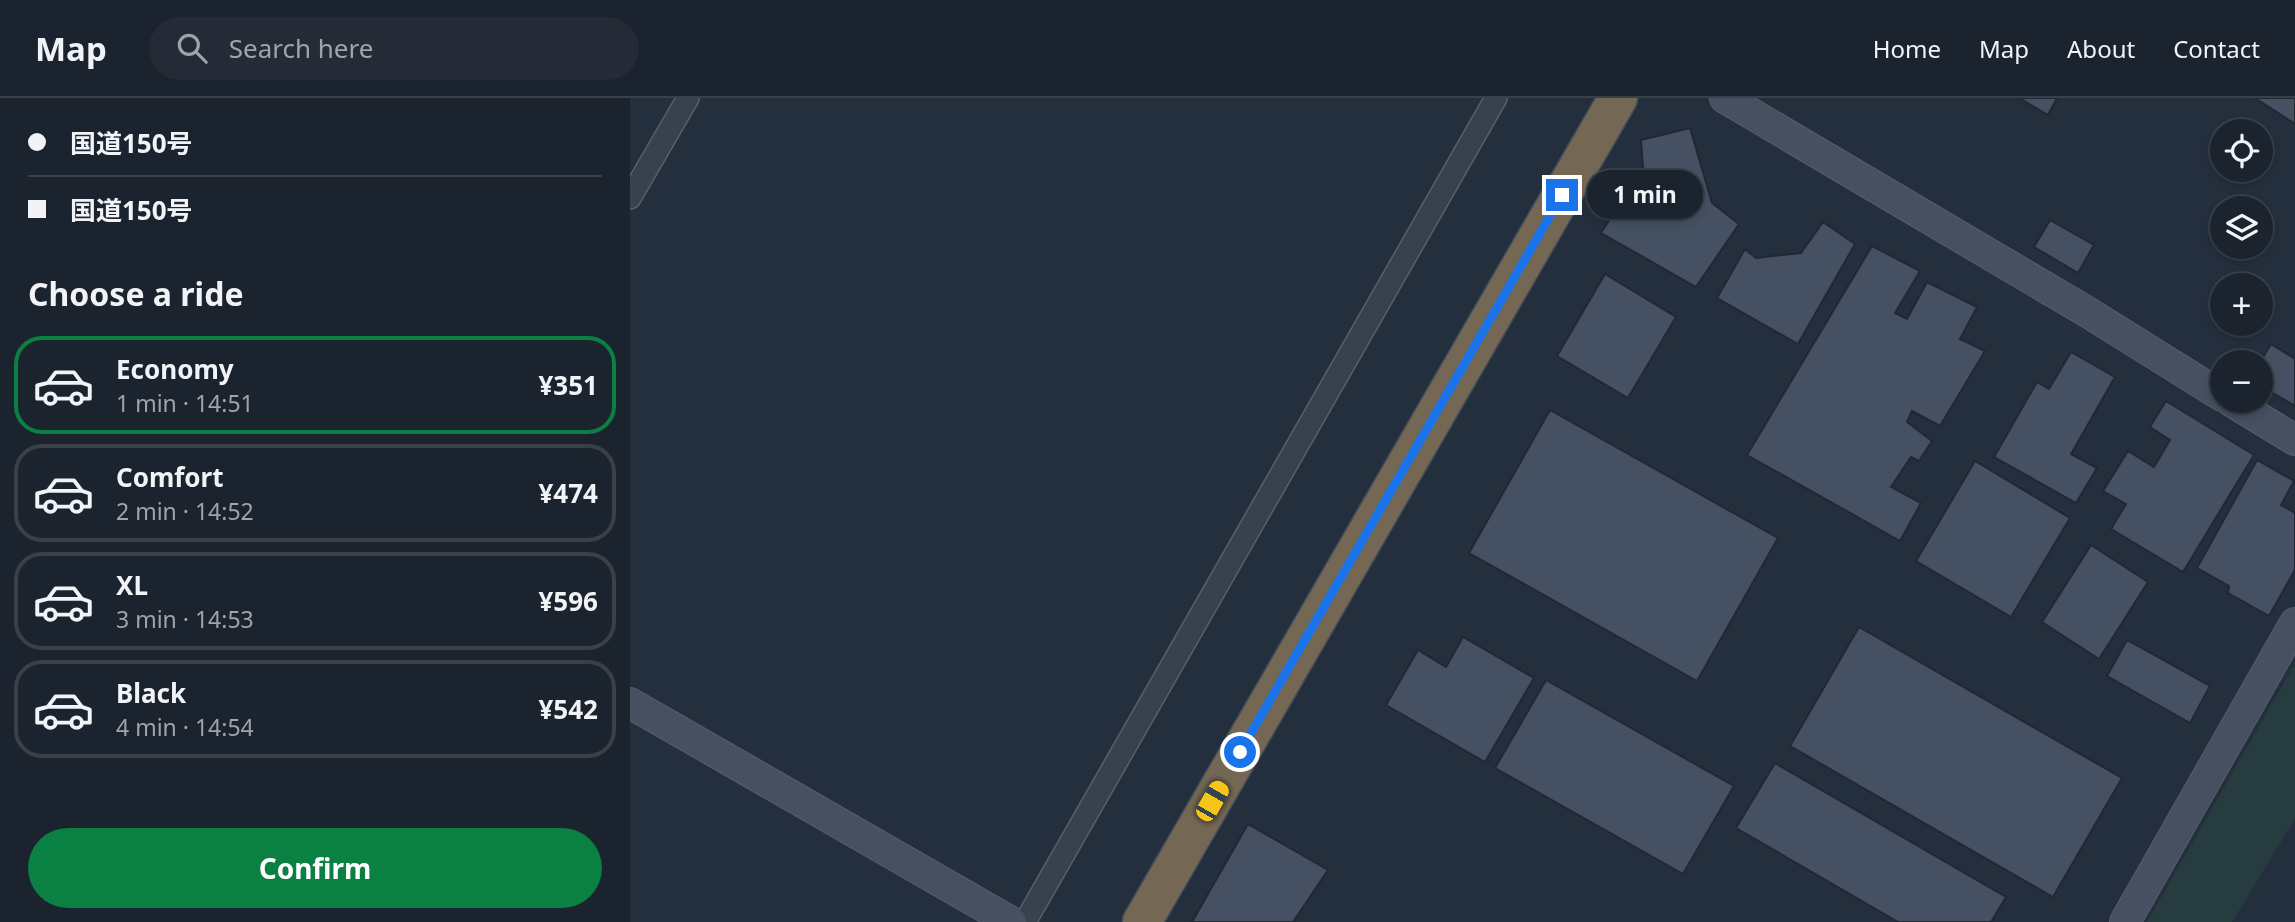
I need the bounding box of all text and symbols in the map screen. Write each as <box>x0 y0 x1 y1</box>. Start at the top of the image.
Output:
search box <box>149 17 639 80</box>
text: Map <box>35 26 107 71</box>
icon: search <box>173 29 211 67</box>
text: Search here <box>229 30 373 66</box>
text: Home <box>1873 32 1941 65</box>
text: Map <box>1979 32 2029 65</box>
text: About <box>2067 32 2135 65</box>
text: Contact <box>2173 32 2260 65</box>
map controls <box>2210 119 2273 413</box>
button: locate <box>2210 119 2273 182</box>
text: 国道150号 <box>70 125 193 161</box>
callout: 1 min <box>1586 170 1702 220</box>
text: 1 min <box>1613 178 1677 210</box>
route end <box>1546 179 1578 211</box>
text: 国道150号 <box>70 192 193 228</box>
button: layers <box>2210 196 2273 259</box>
text: Choose a ride <box>28 272 244 315</box>
button: + <box>2210 273 2273 336</box>
button: − <box>2210 350 2273 413</box>
text: Economy <box>116 351 234 387</box>
icon: car <box>32 354 95 417</box>
text: ¥351 <box>539 367 598 403</box>
text: 1 min · 14:51 <box>116 387 254 419</box>
text: Comfort <box>116 459 224 495</box>
icon: car <box>32 462 95 525</box>
text: ¥474 <box>539 475 598 511</box>
text: 2 min · 14:52 <box>116 495 254 527</box>
text: XL <box>116 567 148 603</box>
icon: car <box>32 570 95 633</box>
text: ¥596 <box>539 583 598 619</box>
text: 3 min · 14:53 <box>116 603 254 635</box>
text: Black <box>116 675 186 711</box>
icon: car <box>32 678 95 741</box>
text: ¥542 <box>539 691 598 727</box>
text: 4 min · 14:54 <box>116 711 254 743</box>
route start <box>1224 736 1256 768</box>
car <box>1193 778 1232 824</box>
button: Confirm <box>28 828 602 908</box>

